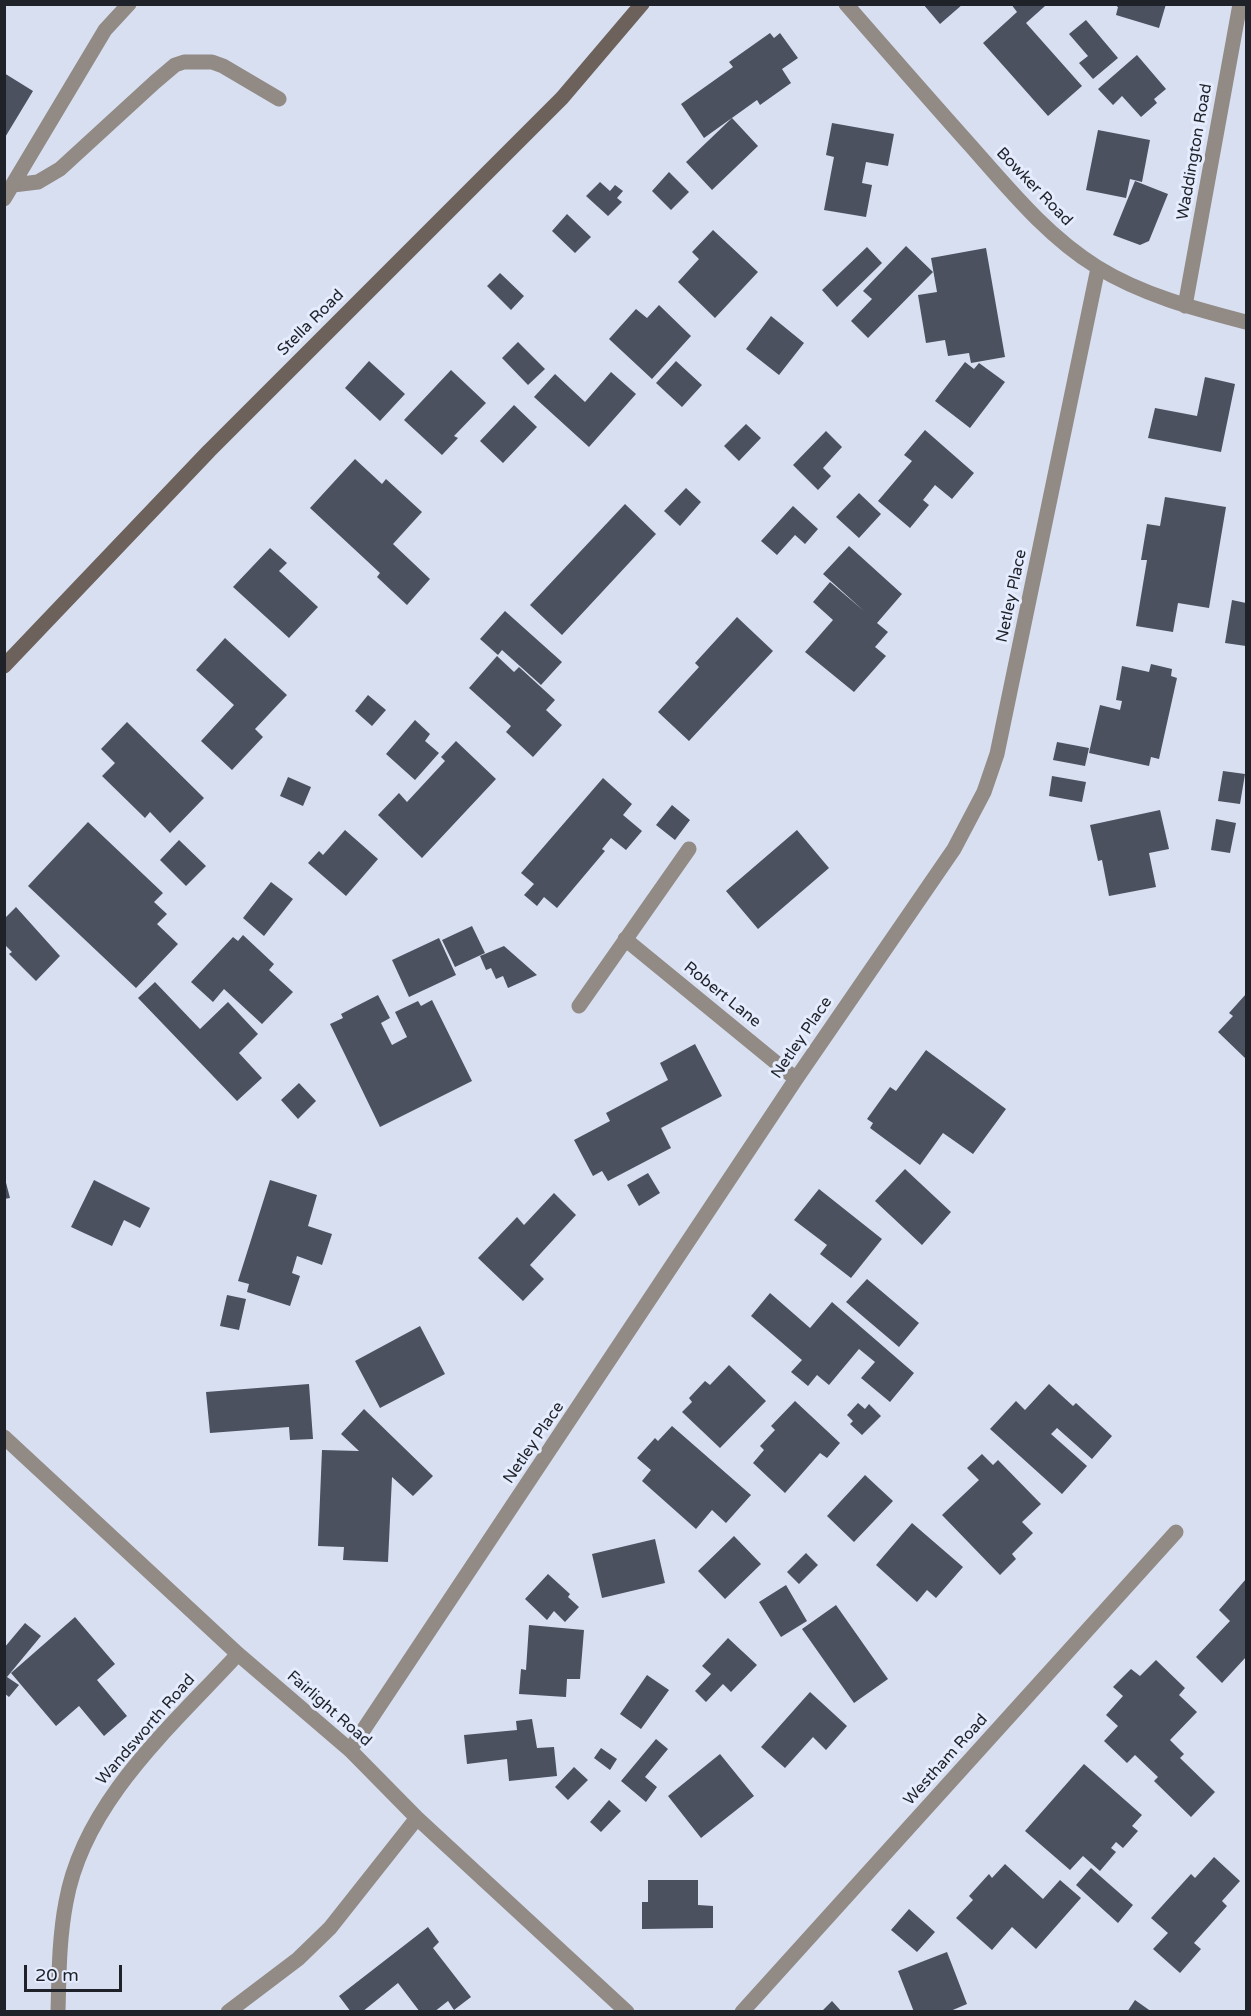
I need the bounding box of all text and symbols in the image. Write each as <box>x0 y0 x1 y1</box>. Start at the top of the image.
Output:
street label: Waddington Road <box>1174 82 1216 222</box>
street label: Bowker Road <box>992 144 1076 230</box>
street label: Stella Road <box>274 286 348 360</box>
street label: Netley Place <box>993 548 1031 644</box>
street label: Robert Lane <box>680 958 764 1032</box>
street label: Netley Place <box>768 993 836 1083</box>
street label: Netley Place <box>500 1398 568 1488</box>
street label: Fairlight Road <box>283 1667 375 1751</box>
street label: Wandsworth Road <box>93 1671 199 1789</box>
street label: Westham Road <box>900 1710 992 1810</box>
scale bar <box>27 1953 124 1991</box>
text: 20 m <box>35 1964 79 1986</box>

